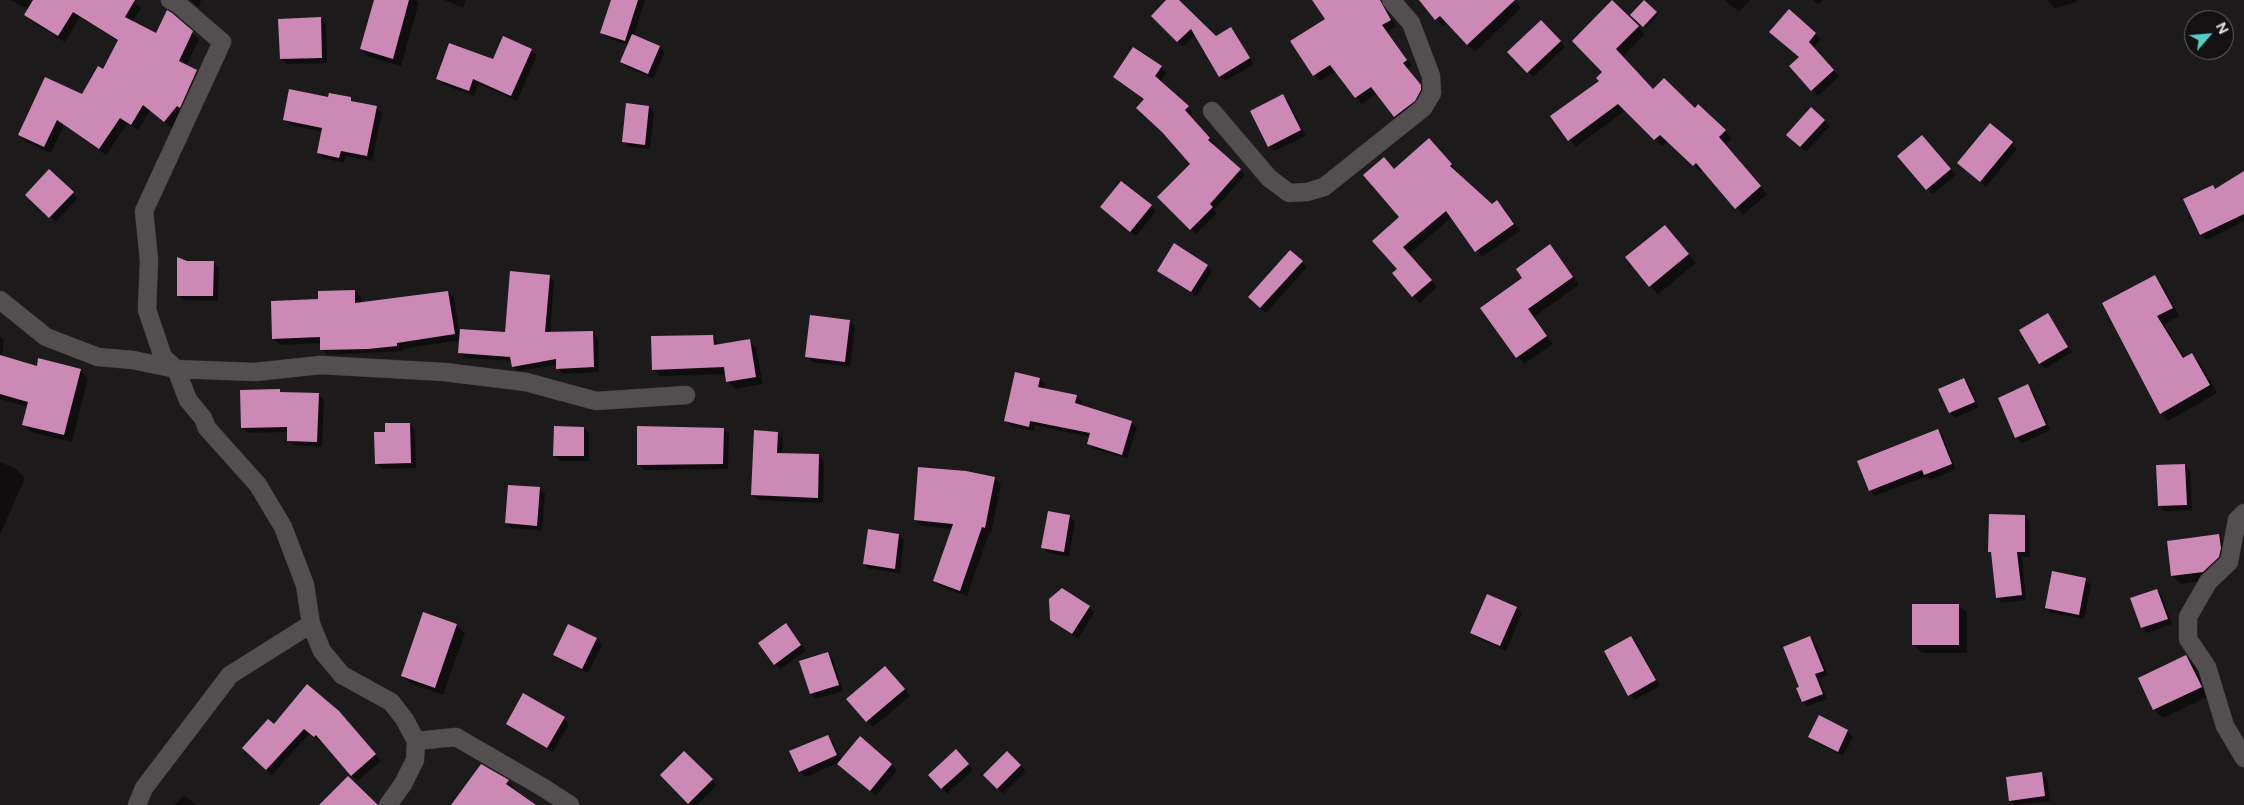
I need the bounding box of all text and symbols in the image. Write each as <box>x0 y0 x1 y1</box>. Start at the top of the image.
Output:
north arrow <box>2184 10 2234 60</box>
text: N <box>2212 20 2232 37</box>

